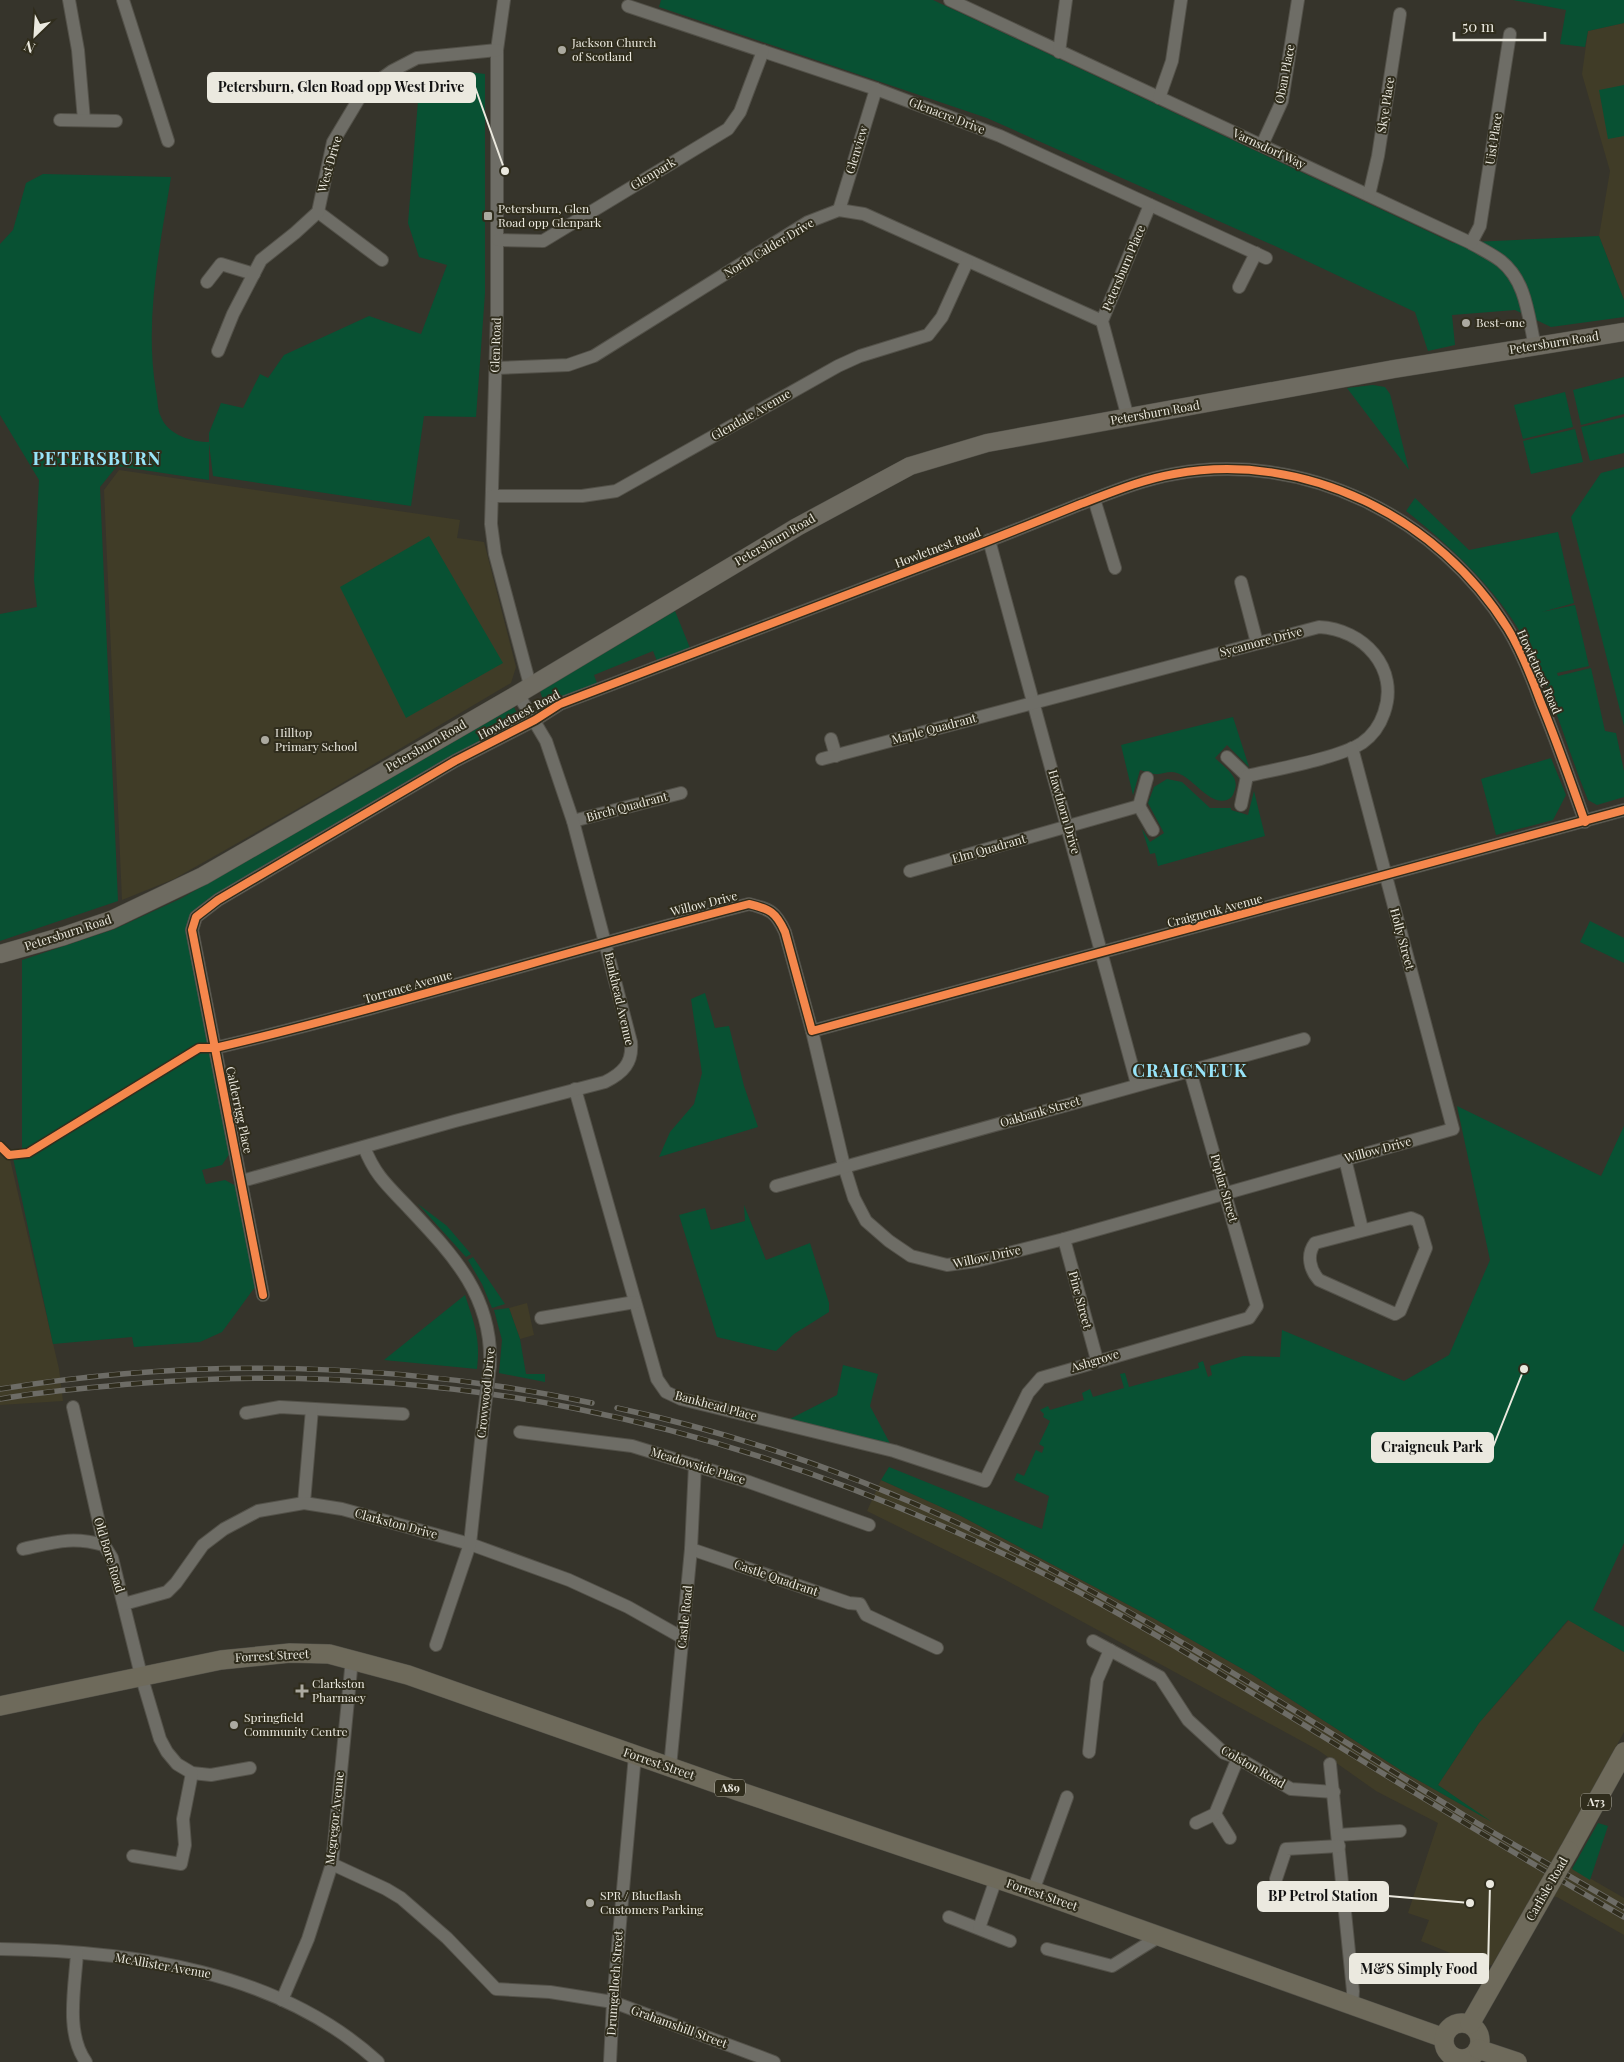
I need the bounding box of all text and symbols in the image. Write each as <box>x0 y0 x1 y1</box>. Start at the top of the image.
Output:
north arrow <box>10 10 60 60</box>
scale bar <box>1454 10 1545 42</box>
text: 50 m <box>1462 16 1495 36</box>
place label: Jackson Church of Scotland <box>571 34 656 64</box>
text: N <box>21 36 38 58</box>
street label: Oban Place <box>1270 43 1298 105</box>
marker: Jackson Church of Scotland <box>556 44 568 56</box>
callout: Petersburn, Glen Road opp West Drive <box>208 73 475 102</box>
street label: Skye Place <box>1373 76 1397 134</box>
text: Petersburn, Glen Road opp West Drive <box>218 77 464 96</box>
street label: Glenacre Drive <box>907 93 988 137</box>
street label: Uist Place <box>1481 112 1505 166</box>
street label: Glenview <box>841 123 871 176</box>
street label: Varnsdorf Way <box>1230 124 1308 172</box>
street label: West Drive <box>313 134 345 195</box>
street label: Glenpark <box>627 153 678 193</box>
place label: Petersburn, Glen Road opp Glenpark <box>498 200 602 230</box>
marker: Petersburn, Glen Road opp Glenpark <box>482 210 494 222</box>
street label: North Calder Drive <box>720 214 817 280</box>
street label: Petersburn Place <box>1098 222 1148 313</box>
place label: Best-one <box>1476 314 1525 330</box>
street label: Glen Road <box>486 317 504 373</box>
marker: Best-one <box>1460 317 1472 329</box>
street label: Petersburn Road <box>1508 327 1600 357</box>
street label: Glendale Avenue <box>708 385 793 443</box>
street label: Petersburn Road <box>1109 396 1201 428</box>
district label: PETERSBURN <box>32 446 162 470</box>
street label: Petersburn Road <box>731 510 818 569</box>
street label: Howletnest Road <box>892 523 983 571</box>
street label: Sycamore Drive <box>1218 622 1304 660</box>
street label: Howletnest Road <box>1514 627 1566 716</box>
street label: Howletnest Road <box>475 686 562 743</box>
street label: Maple Quadrant <box>890 709 979 747</box>
street label: Petersburn Road <box>382 716 469 775</box>
place label: Hilltop Primary School <box>275 724 358 754</box>
marker: Hilltop Primary School <box>259 734 271 746</box>
street label: Hawthorn Drive <box>1045 768 1085 856</box>
street label: Birch Quadrant <box>584 787 670 825</box>
street label: Elm Quadrant <box>950 830 1028 866</box>
street label: Willow Drive <box>668 887 739 919</box>
street label: Craigneuk Avenue <box>1165 890 1264 930</box>
street label: Holly Street <box>1387 906 1419 972</box>
street label: Petersburn Road <box>22 910 113 954</box>
street label: Bankhead Avenue <box>601 951 638 1047</box>
street label: Torrance Avenue <box>362 966 454 1006</box>
district label: CRAIGNEUK <box>1132 1058 1248 1082</box>
street label: Calderrigg Place <box>223 1065 257 1155</box>
street label: Oakbank Street <box>998 1092 1082 1130</box>
street label: Willow Drive <box>1342 1132 1413 1166</box>
street label: Poplar Street <box>1208 1152 1243 1224</box>
street label: Willow Drive <box>951 1241 1022 1271</box>
street label: Pine Street <box>1066 1269 1097 1331</box>
street label: Ashgrove <box>1068 1345 1121 1375</box>
street label: Crowwood Drive <box>472 1347 498 1439</box>
street label: Bankhead Place <box>674 1386 759 1424</box>
callout: Craigneuk Park <box>1372 1433 1493 1462</box>
text: Craigneuk Park <box>1381 1437 1484 1456</box>
street label: Meadowside Place <box>649 1443 748 1487</box>
street label: Clarkston Drive <box>353 1504 439 1542</box>
street label: Old Bore Road <box>91 1515 129 1594</box>
street label: Castle Quadrant <box>732 1555 821 1599</box>
street label: Castle Road <box>673 1584 695 1649</box>
street label: Forrest Street <box>234 1645 310 1665</box>
place label: Clarkston Pharmacy <box>312 1675 366 1705</box>
marker: Clarkston Pharmacy <box>296 1685 308 1697</box>
place label: Springfield Community Centre <box>244 1709 348 1739</box>
marker: Springfield Community Centre <box>228 1719 240 1731</box>
street label: Colston Road <box>1218 1741 1289 1791</box>
street label: Forrest Street <box>622 1743 698 1783</box>
street label: Mcgregor Avenue <box>321 1770 347 1865</box>
road number: A89 <box>715 1780 745 1796</box>
road number: A73 <box>1581 1794 1611 1810</box>
street label: Carlisle Road <box>1521 1854 1571 1923</box>
street label: Forrest Street <box>1005 1874 1081 1914</box>
callout: BP Petrol Station <box>1258 1882 1388 1911</box>
text: BP Petrol Station <box>1268 1886 1378 1905</box>
place label: SPR / Blueflash Customers Parking <box>600 1887 704 1917</box>
marker: SPR / Blueflash Customers Parking <box>584 1897 596 1909</box>
street label: Drumgelloch Street <box>602 1929 626 2036</box>
street label: McAllister Avenue <box>114 1949 212 1981</box>
callout: M&S Simply Food <box>1350 1954 1488 1983</box>
text: M&S Simply Food <box>1360 1959 1478 1978</box>
street label: Grahamshill Street <box>629 2001 730 2051</box>

